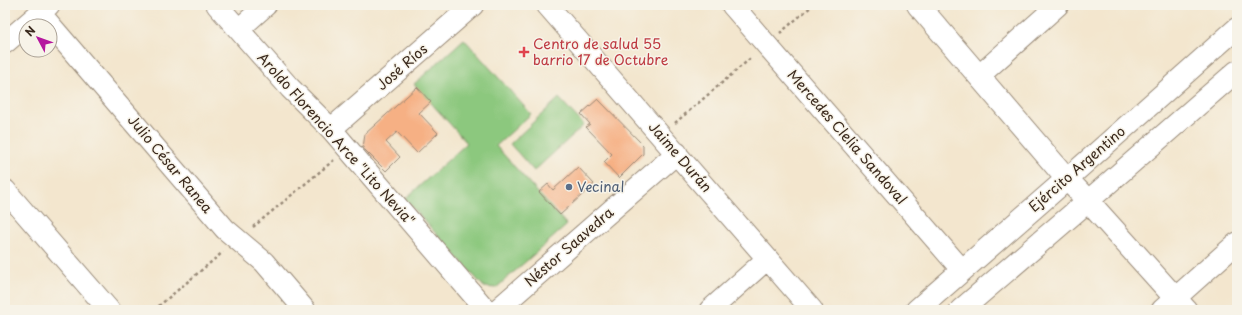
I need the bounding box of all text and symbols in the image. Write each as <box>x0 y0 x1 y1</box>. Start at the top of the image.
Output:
north arrow <box>18 18 58 58</box>
text: N <box>21 22 40 40</box>
place label: Centro de salud 55 barrio 17 de Octubre <box>533 33 669 70</box>
street label: José Ríos <box>371 38 432 95</box>
marker: Centro de salud 55 barrio 17 de Octubre <box>518 46 530 58</box>
street label: Aroldo Florencio Arce "Lito Nevia" <box>253 48 420 230</box>
street label: Mercedes Clelia Sandoval <box>783 65 912 209</box>
street label: Julio César Ranea <box>123 110 218 218</box>
street label: Jaime Durán <box>644 117 717 197</box>
street label: Ejército Argentino <box>1024 121 1130 217</box>
place label: Vecinal <box>577 176 624 197</box>
marker: Vecinal <box>564 182 574 192</box>
street label: Néstor Saavedra <box>519 202 618 291</box>

